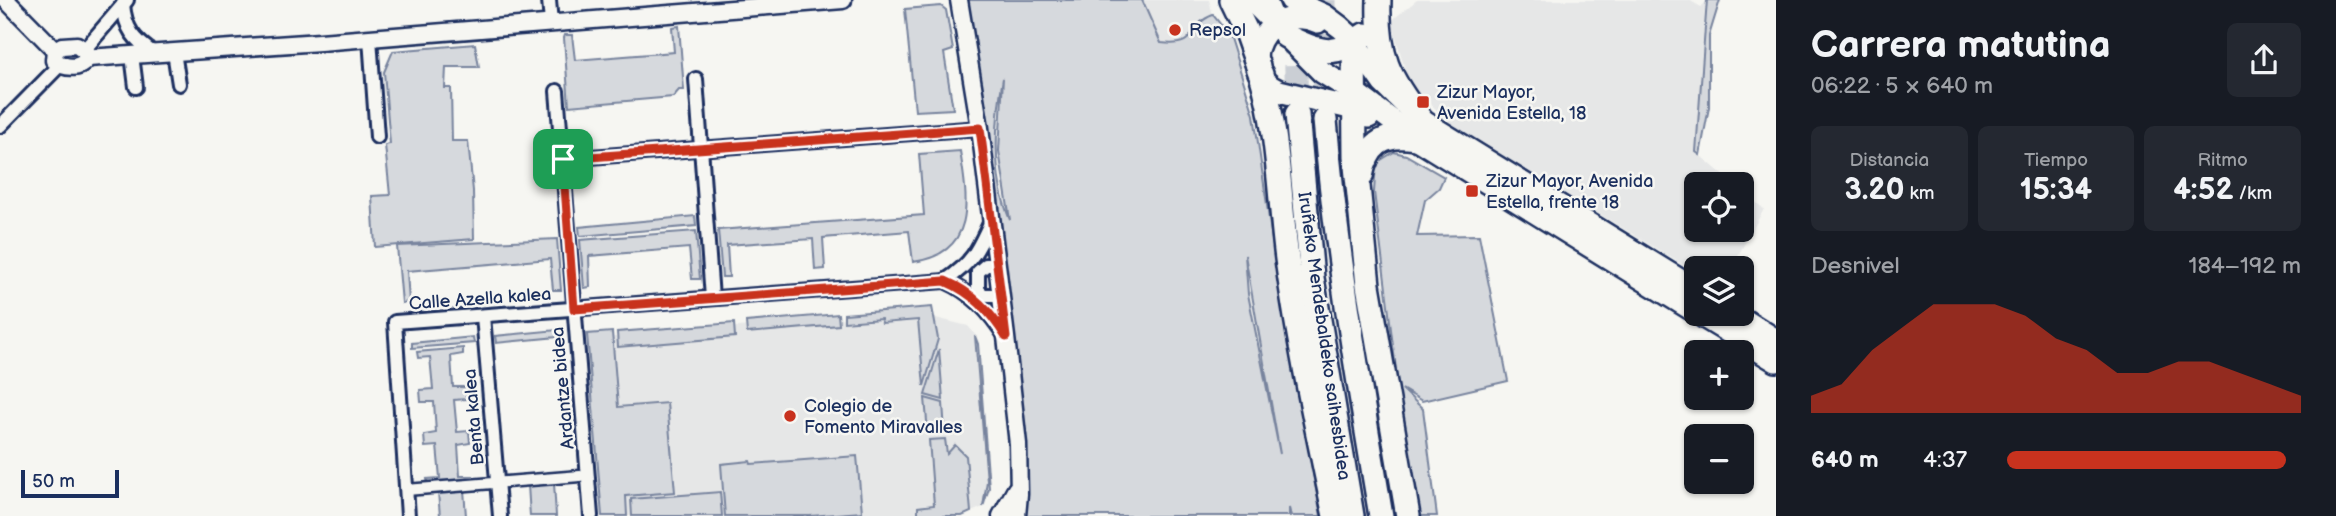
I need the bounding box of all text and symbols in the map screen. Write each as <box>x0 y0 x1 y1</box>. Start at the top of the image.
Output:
place label: Repsol <box>1189 20 1246 41</box>
marker: Repsol <box>1167 22 1183 38</box>
text: Carrera matutina <box>1811 23 2111 68</box>
button: share <box>2227 23 2301 97</box>
text: 06:22 · 5 × 640 m <box>1811 72 1993 100</box>
place label: Zizur Mayor, Avenida Estella, 18 <box>1436 82 1587 124</box>
marker: Zizur Mayor, Avenida Estella, 18 <box>1415 94 1431 110</box>
pin <box>533 129 593 189</box>
icon: arrive <box>544 140 582 178</box>
text: Distancia <box>1849 149 1929 172</box>
text: Tiempo <box>2024 149 2088 172</box>
text: Ritmo <box>2198 149 2248 172</box>
place label: Zizur Mayor, Avenida Estella, frente 18 <box>1485 171 1653 213</box>
map controls <box>1684 172 1754 494</box>
button: locate <box>1684 172 1754 242</box>
text: 3.20 <box>1844 172 1904 208</box>
text: 15:34 <box>2020 172 2092 208</box>
text: 4:52 <box>2173 172 2233 208</box>
text: km <box>1904 182 1935 205</box>
text: /km <box>2233 182 2272 205</box>
marker: Zizur Mayor, Avenida Estella, frente 18 <box>1464 183 1480 199</box>
street label: Iruñeko Mendebaldeko saihesbidea <box>1293 190 1355 482</box>
text: Desnivel <box>1811 252 1900 280</box>
text: 184–192 m <box>2189 252 2301 280</box>
button: layers <box>1684 256 1754 326</box>
street label: Calle Azella kalea <box>408 284 552 314</box>
street label: Ardantze bidea <box>547 326 579 450</box>
button: + <box>1684 340 1754 410</box>
street label: Benta kalea <box>459 368 489 466</box>
place label: Colegio de Fomento Miravalles <box>804 396 962 438</box>
marker: Colegio de Fomento Miravalles <box>782 408 798 424</box>
button: − <box>1684 424 1754 494</box>
text: 640 m <box>1811 446 1879 474</box>
text: 4:37 <box>1923 446 1967 474</box>
scale bar <box>21 467 119 499</box>
text: 50 m <box>32 470 75 493</box>

